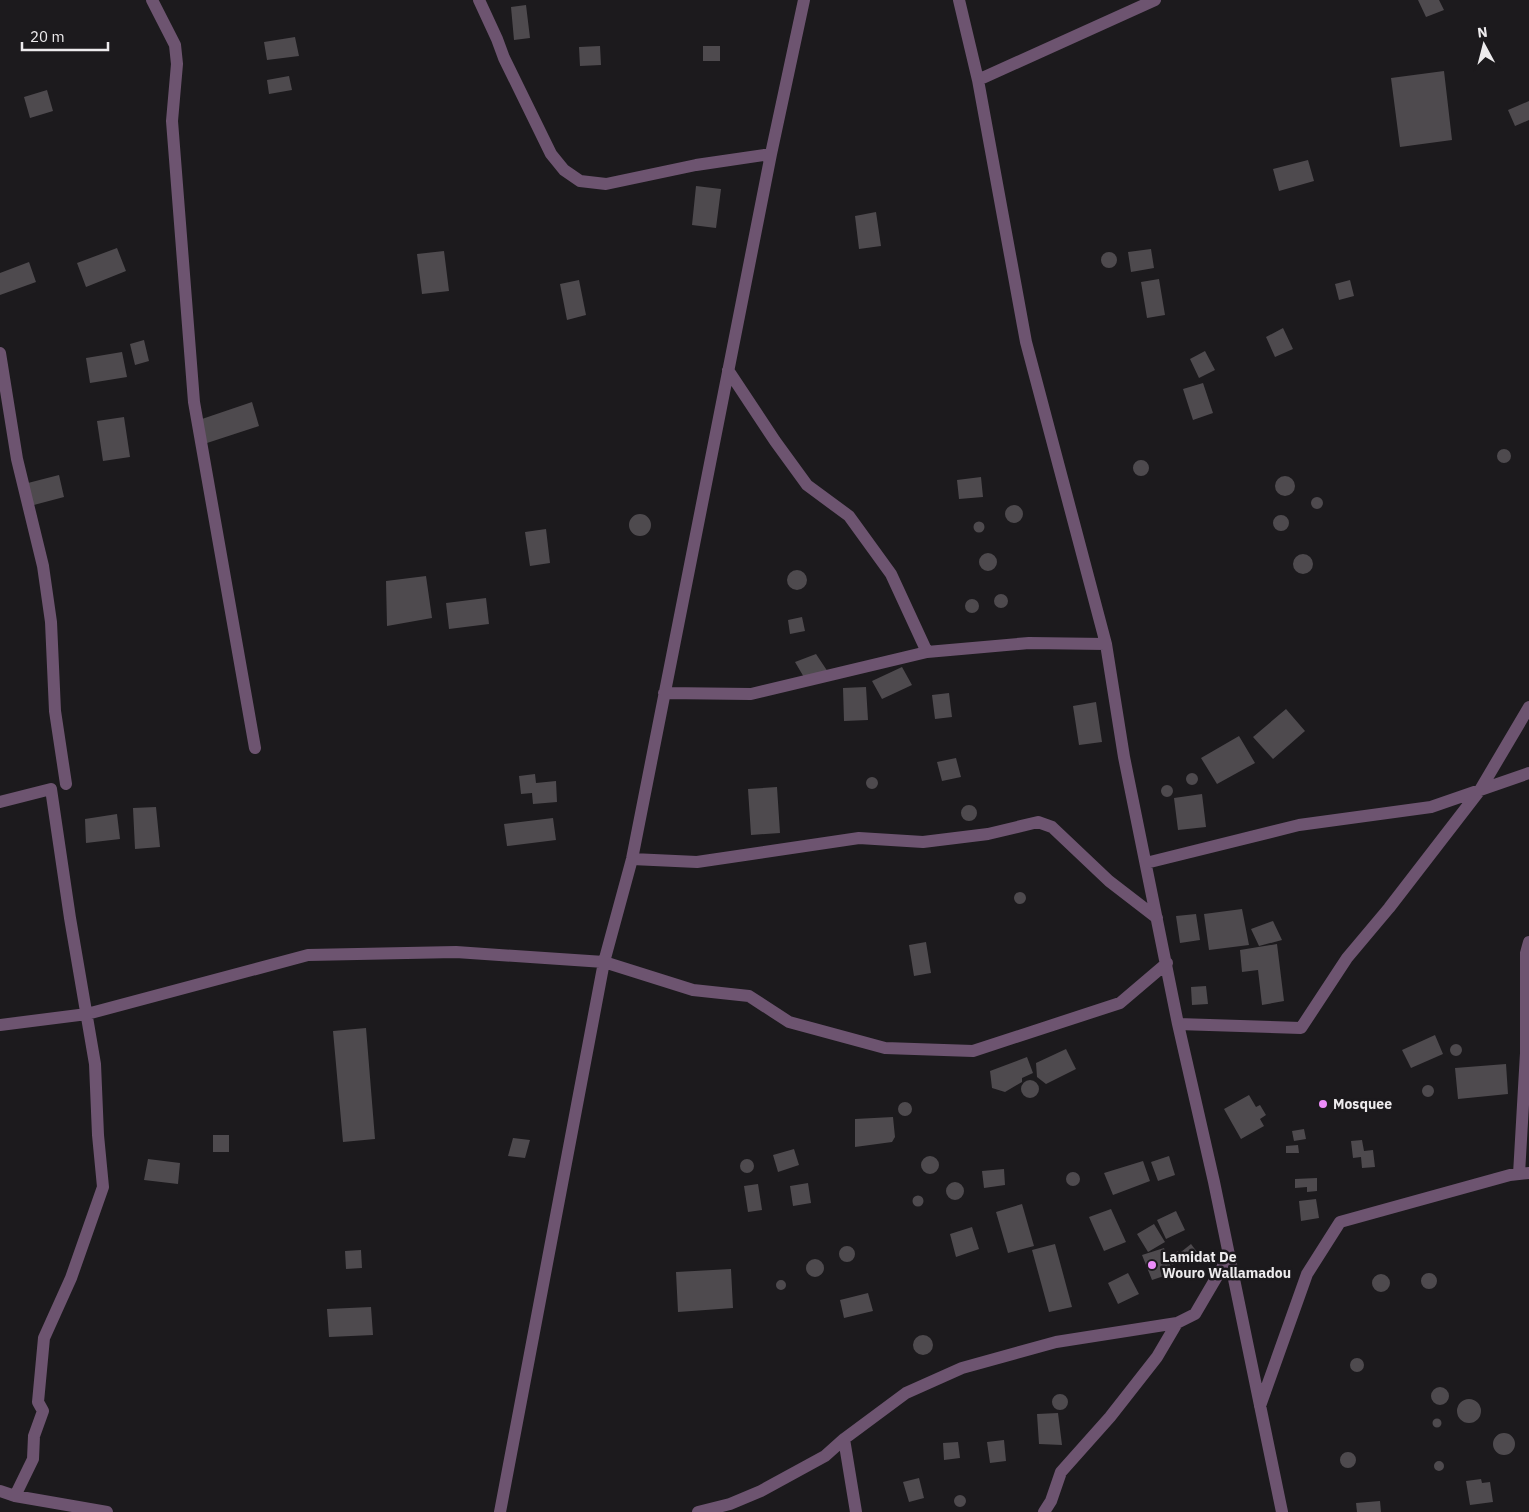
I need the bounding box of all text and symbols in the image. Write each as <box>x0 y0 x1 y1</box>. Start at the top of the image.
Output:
scale bar <box>22 20 109 52</box>
north arrow <box>1459 20 1509 70</box>
text: N <box>1476 23 1489 42</box>
text: 20 m <box>30 27 65 46</box>
place label: Mosquee <box>1333 1095 1392 1113</box>
marker: Mosquee <box>1317 1098 1329 1110</box>
place label: Lamidat De Wouro Wallamadou <box>1162 1248 1291 1282</box>
marker: Lamidat De Wouro Wallamadou <box>1146 1259 1158 1271</box>

